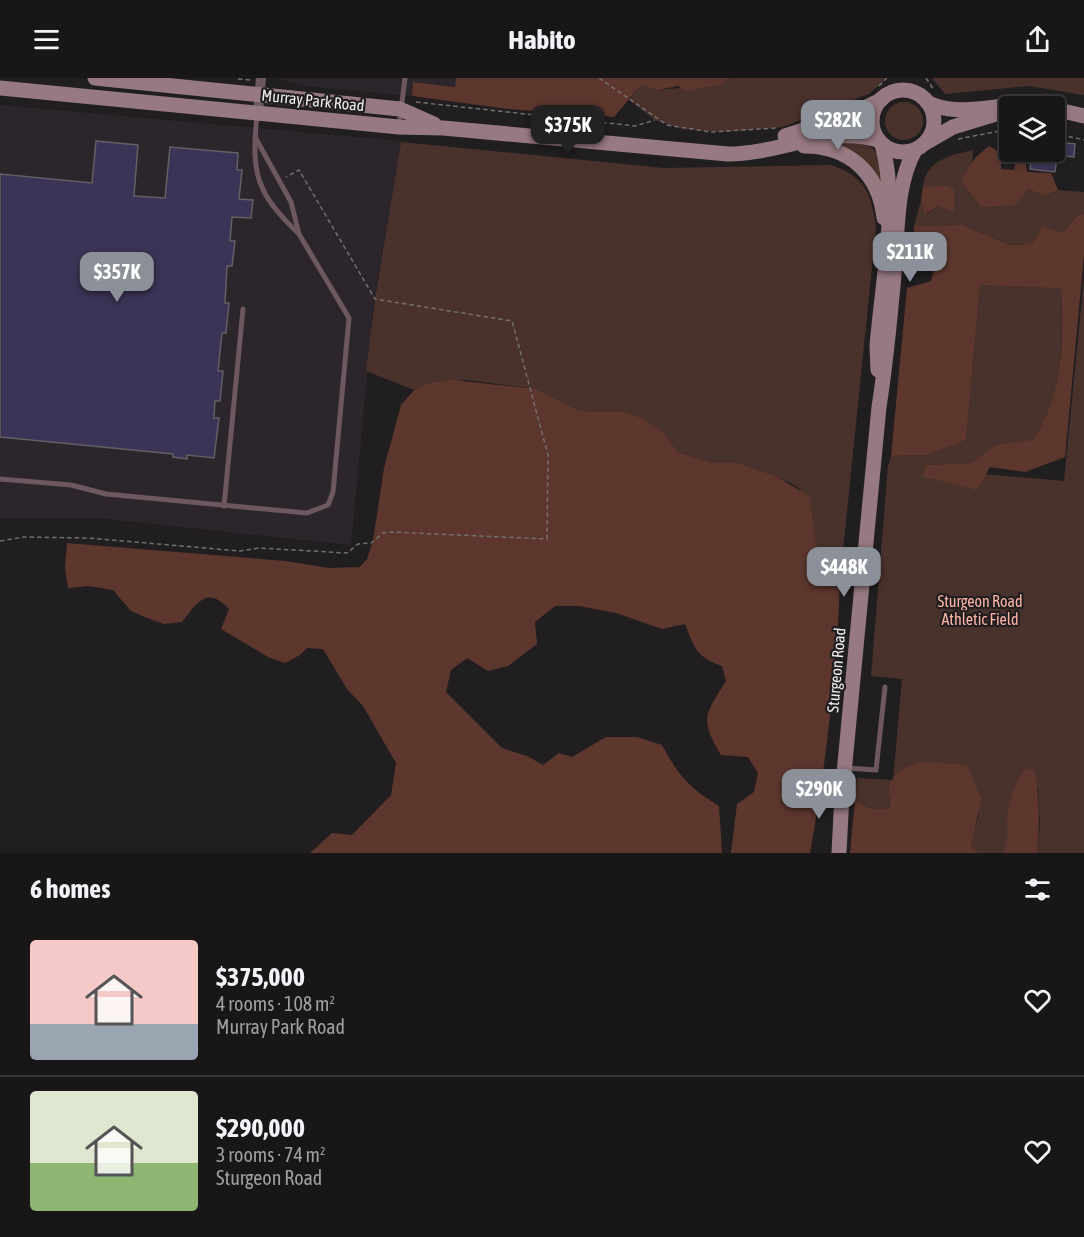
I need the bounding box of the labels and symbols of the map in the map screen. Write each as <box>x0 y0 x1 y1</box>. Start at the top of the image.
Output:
street label: Murray Park Road <box>261 86 365 115</box>
pin: $282K <box>796 100 880 151</box>
pin: $375K <box>526 105 610 156</box>
pin: $211K <box>868 232 952 283</box>
pin: $357K <box>75 252 159 303</box>
pin: $448K <box>802 547 886 598</box>
park label: Sturgeon Road Athletic Field <box>937 592 1023 628</box>
street label: Sturgeon Road <box>823 627 850 713</box>
pin: $290K <box>777 769 861 820</box>

